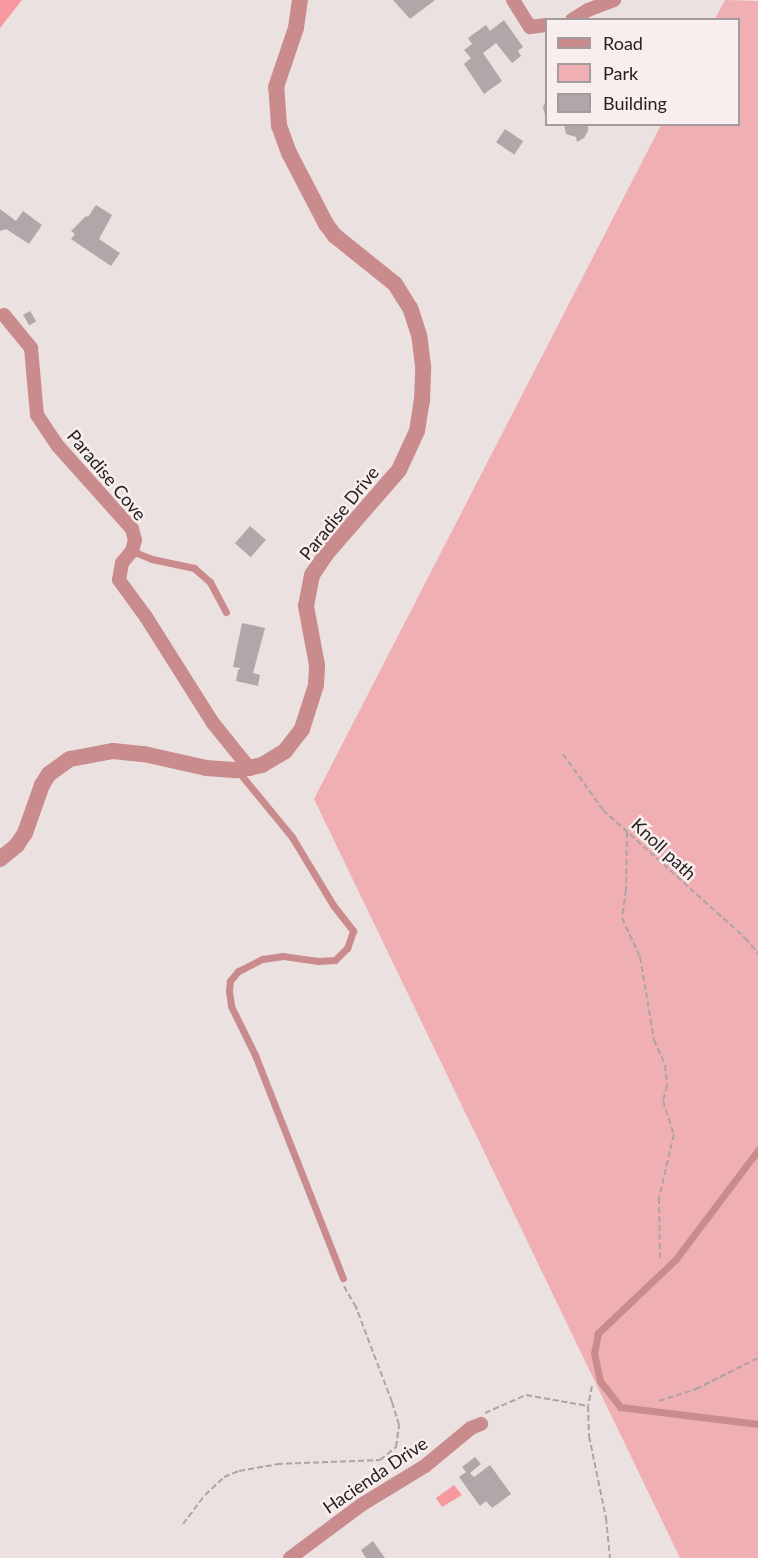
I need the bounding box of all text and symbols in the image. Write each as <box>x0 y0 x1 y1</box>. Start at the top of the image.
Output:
legend <box>545 18 740 126</box>
text: Road <box>603 32 643 54</box>
text: Park <box>603 62 638 84</box>
text: Building <box>603 92 667 114</box>
street label: Paradise Cove <box>63 425 151 525</box>
street label: Paradise Drive <box>295 462 383 564</box>
street label: Knoll path <box>627 814 701 884</box>
street label: Hacienda Drive <box>319 1432 431 1518</box>

